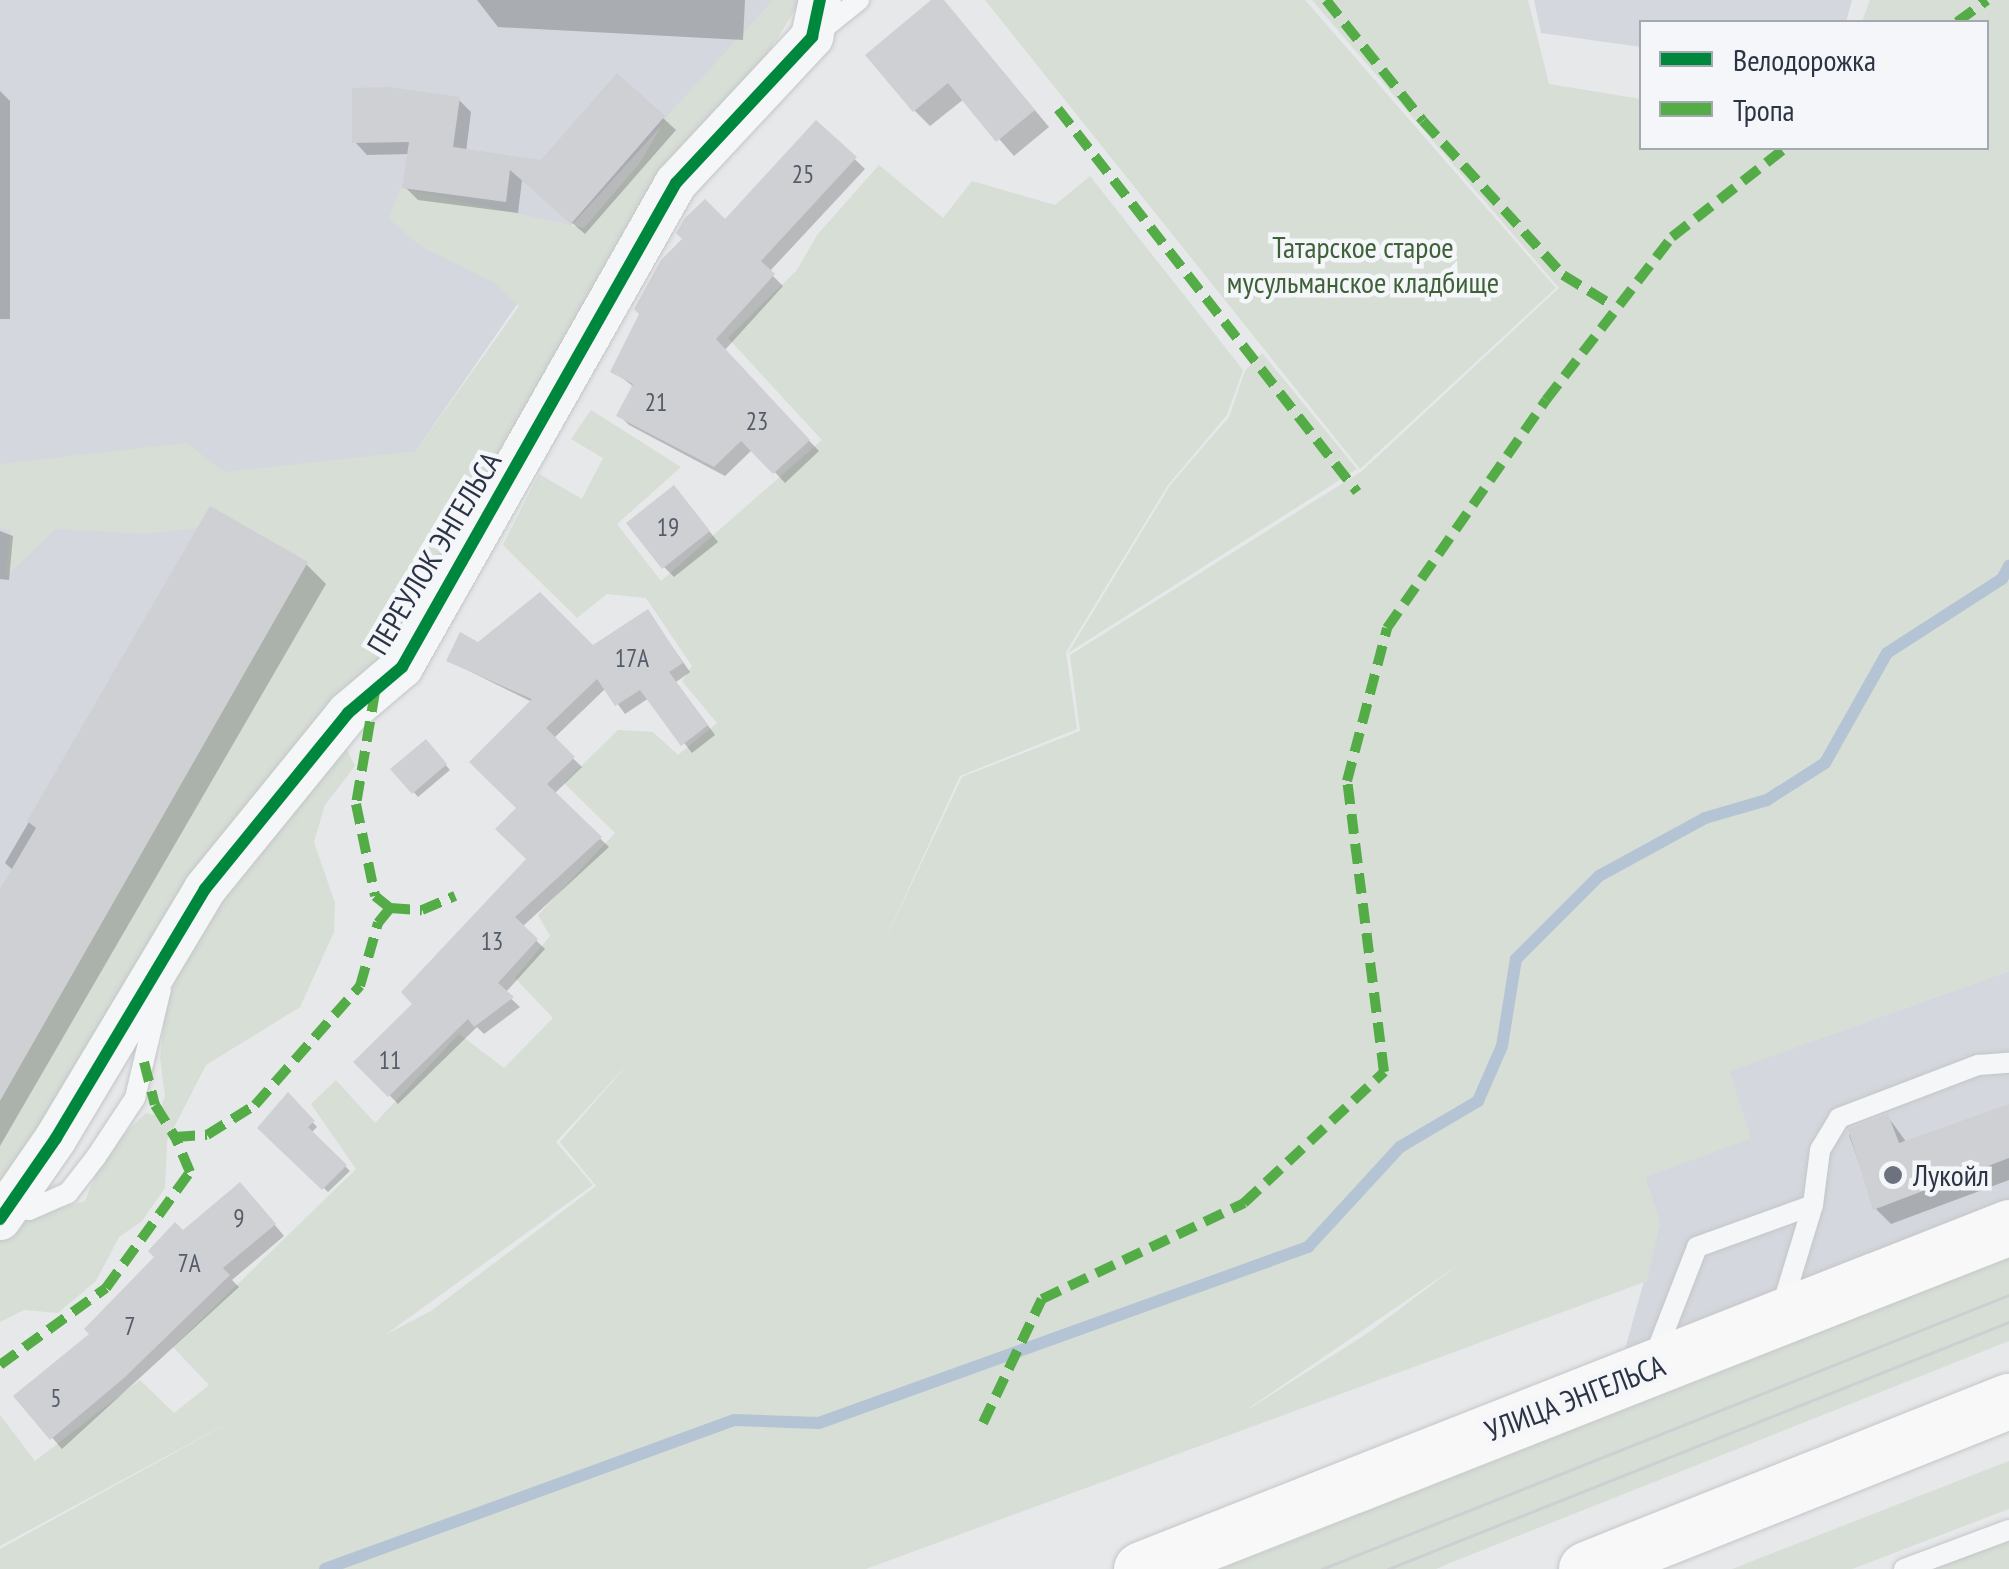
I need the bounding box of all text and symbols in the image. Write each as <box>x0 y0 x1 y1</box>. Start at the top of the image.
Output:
legend <box>1639 20 1989 150</box>
text: Велодорожка <box>1733 40 1876 79</box>
text: Тропа <box>1733 90 1795 129</box>
house number: 25 <box>792 159 814 189</box>
park label: Татарское старое мусульманское кладбище <box>1227 229 1499 300</box>
house number: 21 <box>645 387 667 417</box>
house number: 23 <box>746 406 768 436</box>
street label: ПЕРЕУЛОК ЭНГЕЛЬСА <box>359 445 509 661</box>
house number: 19 <box>657 512 679 542</box>
house number: 17А <box>615 643 649 673</box>
house number: 13 <box>481 926 503 956</box>
house number: 11 <box>379 1045 401 1075</box>
place label: Лукойл <box>1913 1157 1989 1193</box>
marker: Лукойл <box>1882 1164 1904 1186</box>
house number: 9 <box>233 1203 245 1233</box>
house number: 7А <box>177 1248 201 1278</box>
house number: 7 <box>124 1311 136 1341</box>
street label: УЛИЦА ЭНГЕЛЬСА <box>1480 1347 1670 1449</box>
house number: 5 <box>50 1383 62 1413</box>

